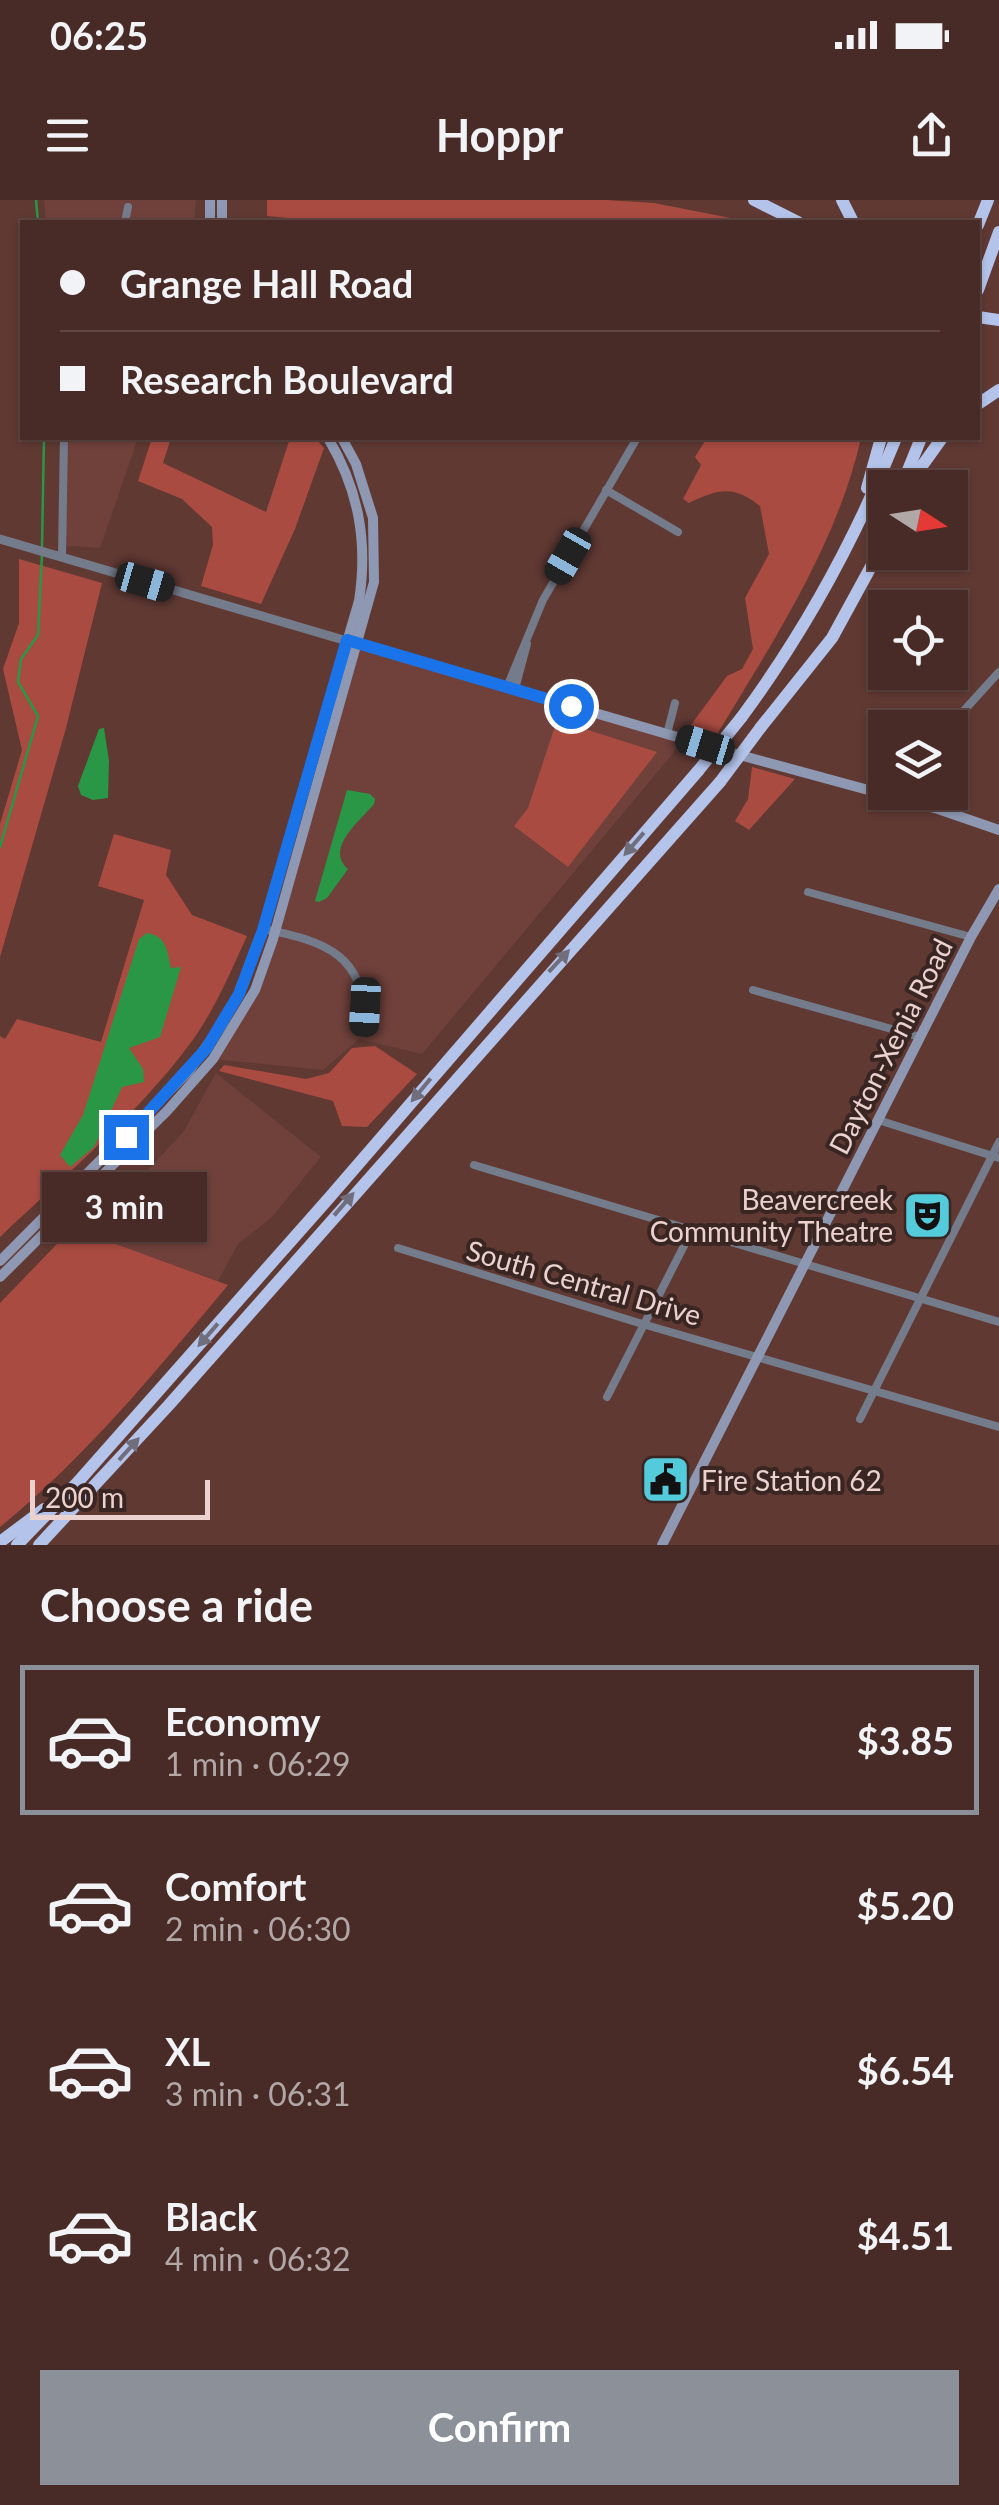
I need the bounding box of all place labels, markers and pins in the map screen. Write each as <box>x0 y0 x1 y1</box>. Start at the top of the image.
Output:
place label: Beavercreek Community Theatre <box>650 1182 894 1248</box>
theatre icon: Beavercreek Community Theatre <box>902 1189 954 1241</box>
public building icon: Fire Station 62 <box>640 1454 692 1506</box>
place label: Fire Station 62 <box>701 1463 882 1497</box>

